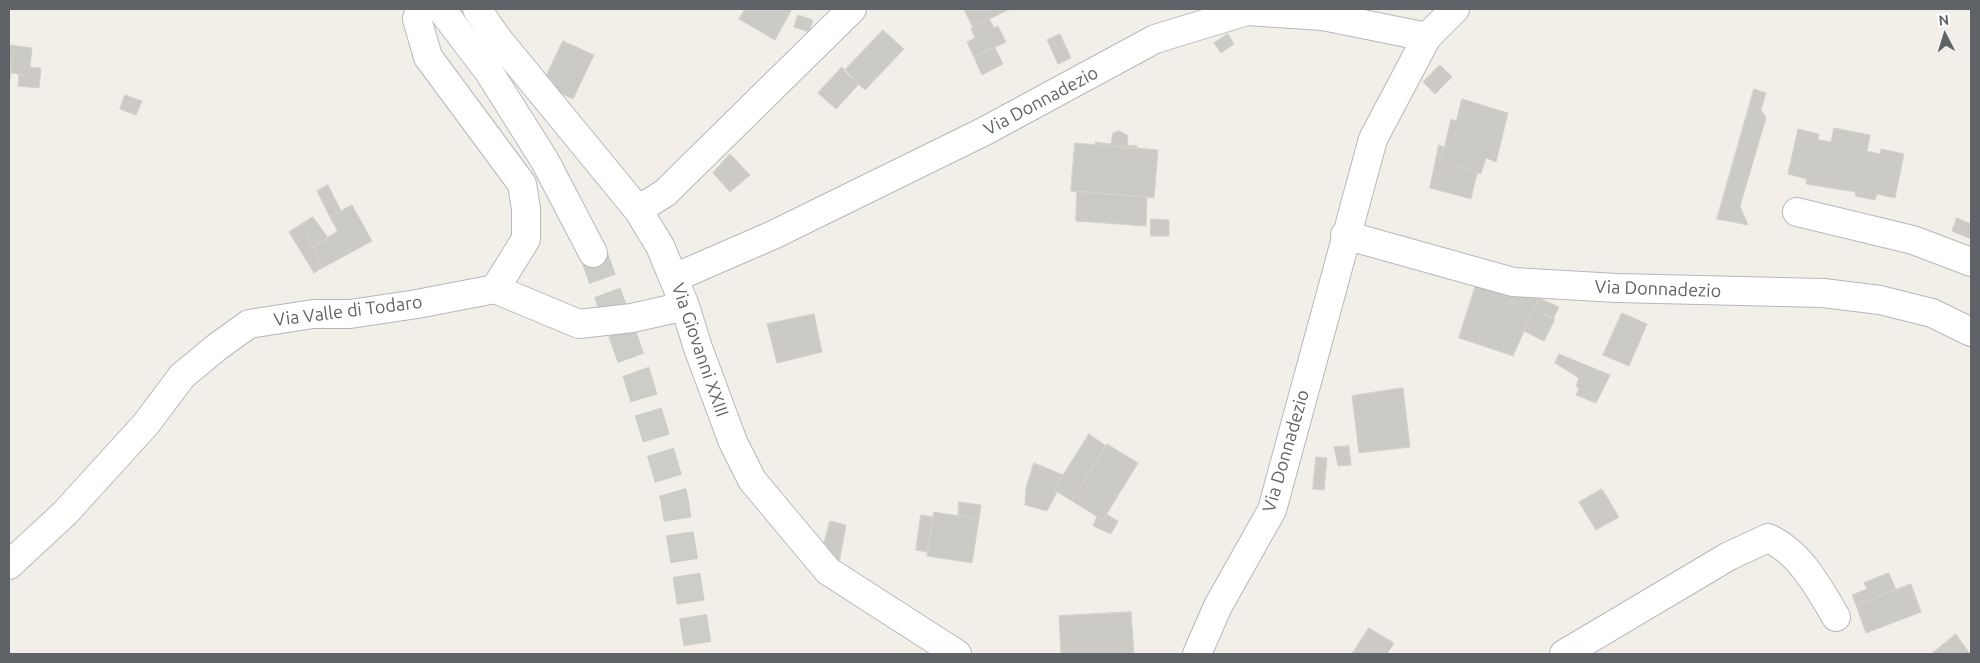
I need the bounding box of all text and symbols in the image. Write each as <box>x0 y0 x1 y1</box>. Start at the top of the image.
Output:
north arrow <box>1920 10 1970 60</box>
text: N <box>1938 12 1950 28</box>
street label: Via Donnadezio <box>980 62 1102 140</box>
street label: Via Donnadezio <box>1594 276 1722 302</box>
street label: Via Giovanni XXIII <box>667 280 733 420</box>
street label: Via Valle di Todaro <box>273 291 423 331</box>
street label: Via Donnadezio <box>1258 387 1314 515</box>

